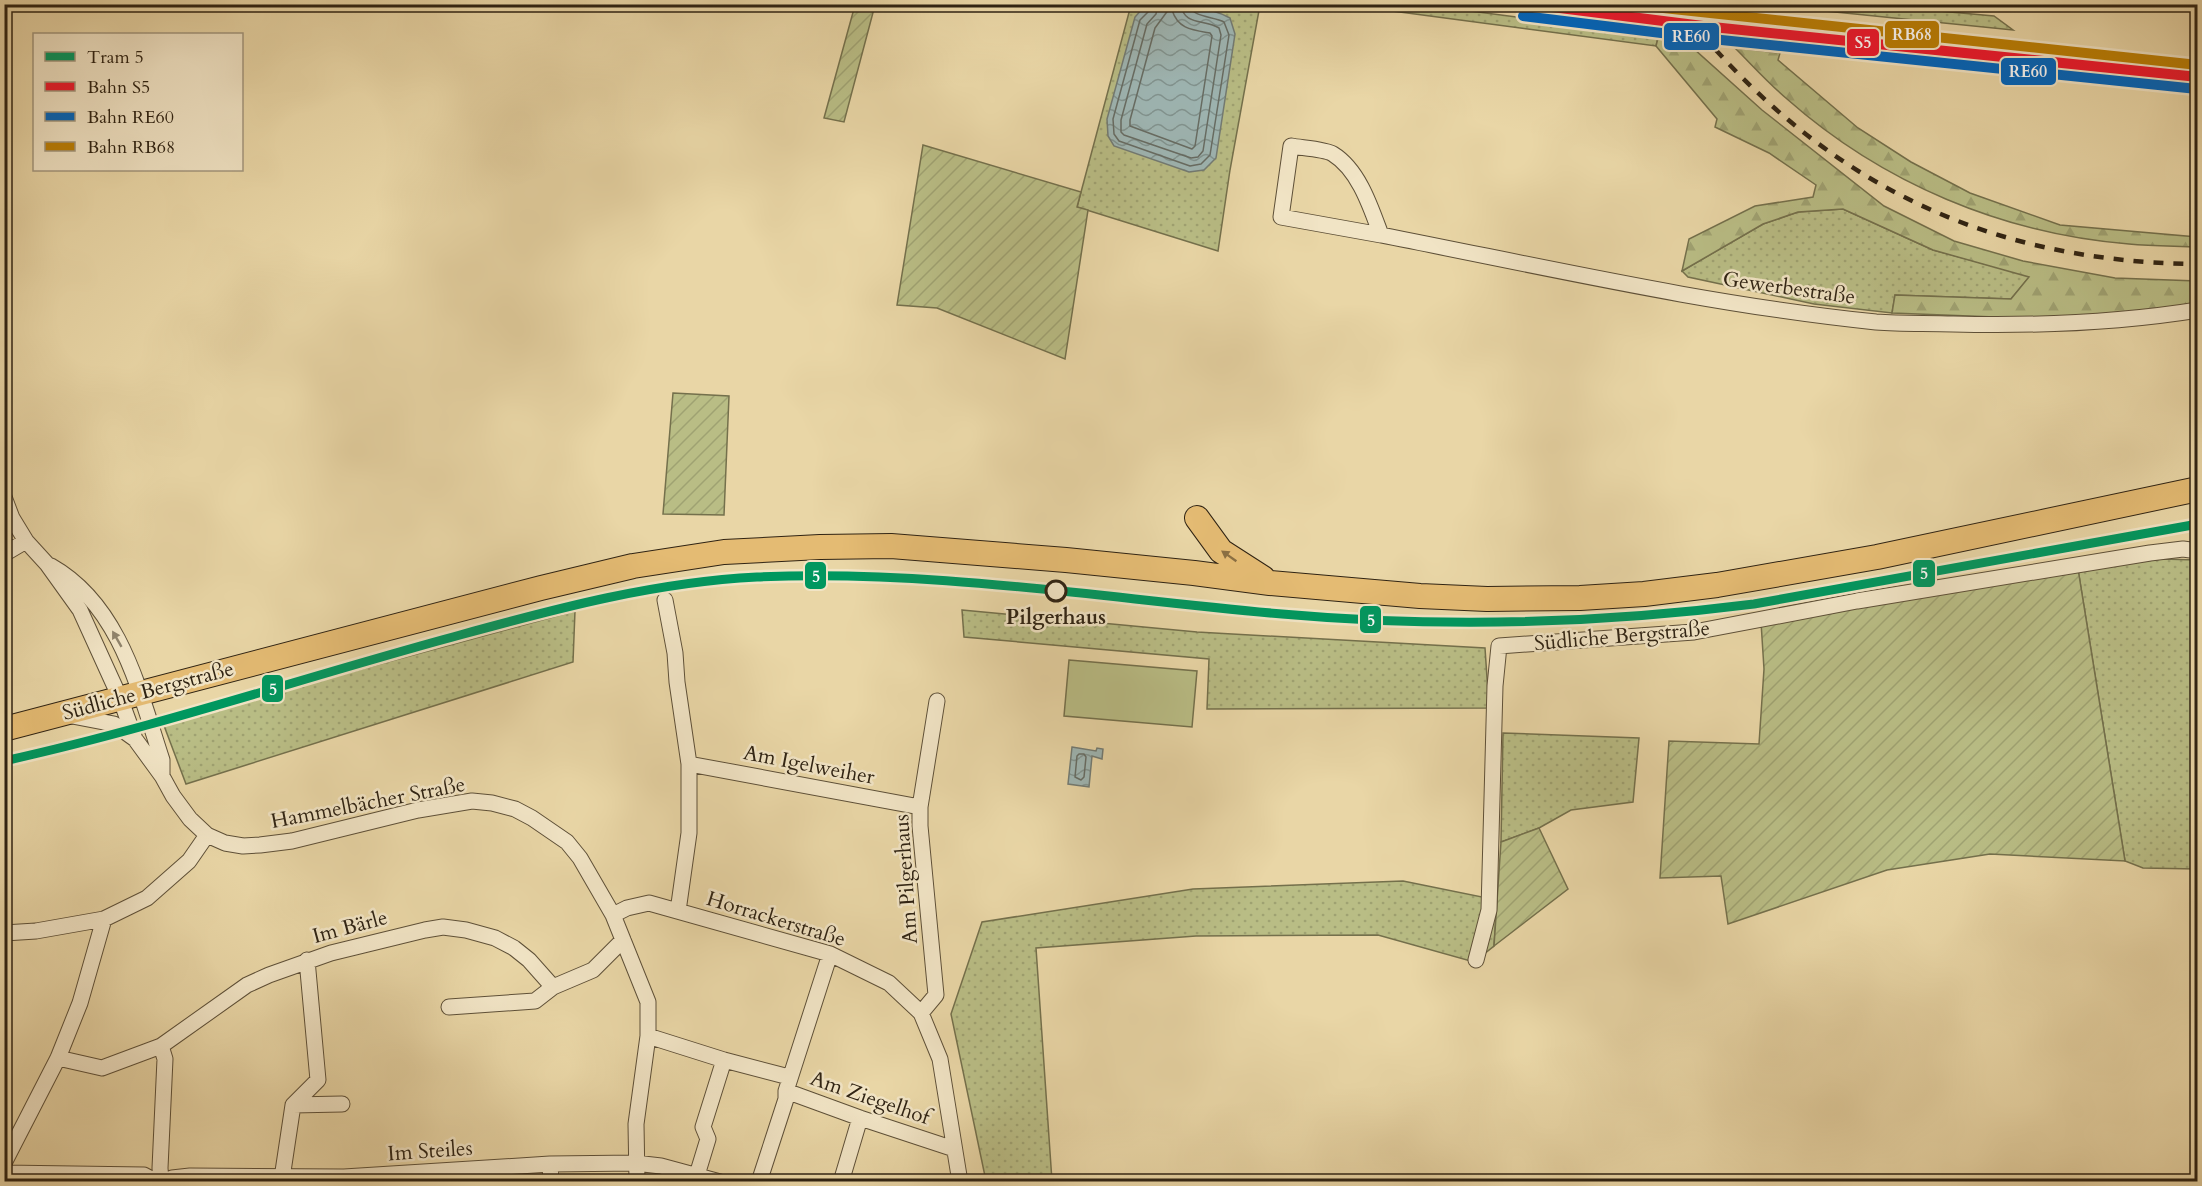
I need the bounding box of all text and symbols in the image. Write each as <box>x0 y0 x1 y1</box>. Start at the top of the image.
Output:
line badge: RB68 <box>1884 20 1940 49</box>
line badge: RE60 <box>1663 22 1720 51</box>
text: RB68 <box>1892 24 1932 46</box>
text: RE60 <box>1672 26 1710 48</box>
line badge: S5 <box>1846 28 1880 57</box>
text: S5 <box>1855 32 1871 54</box>
legend <box>33 33 243 171</box>
text: Tram 5 <box>87 45 144 70</box>
line badge: RE60 <box>2000 57 2057 86</box>
text: RE60 <box>2009 61 2047 83</box>
text: Bahn S5 <box>87 75 150 100</box>
text: Bahn RE60 <box>87 105 174 130</box>
text: Bahn RB68 <box>87 135 175 160</box>
street label: Gewerbestraße <box>1721 264 1857 312</box>
one-way arrow <box>1221 550 1237 562</box>
line badge: 5 <box>1912 559 1936 588</box>
line badge: 5 <box>804 561 827 590</box>
text: 5 <box>1920 563 1928 585</box>
text: 5 <box>812 566 820 588</box>
marker: Pilgerhaus <box>1045 580 1067 602</box>
place label: Pilgerhaus <box>1006 603 1106 632</box>
line badge: 5 <box>1359 605 1382 634</box>
text: 5 <box>1367 610 1375 632</box>
street label: Südliche Bergstraße <box>1533 614 1711 658</box>
one-way arrow <box>112 630 122 647</box>
street label: Südliche Bergstraße <box>59 654 237 728</box>
line badge: 5 <box>261 674 284 703</box>
text: 5 <box>269 679 277 701</box>
street label: Am Igelweiher <box>741 738 877 792</box>
street label: Hammelbächer Straße <box>268 770 468 836</box>
street label: Am Pilgerhaus <box>887 813 925 945</box>
street label: Horrackerstraße <box>703 884 849 954</box>
street label: Im Bärle <box>309 903 391 951</box>
street label: Am Ziegelhof <box>806 1064 937 1133</box>
street label: Im Steiles <box>387 1134 473 1168</box>

